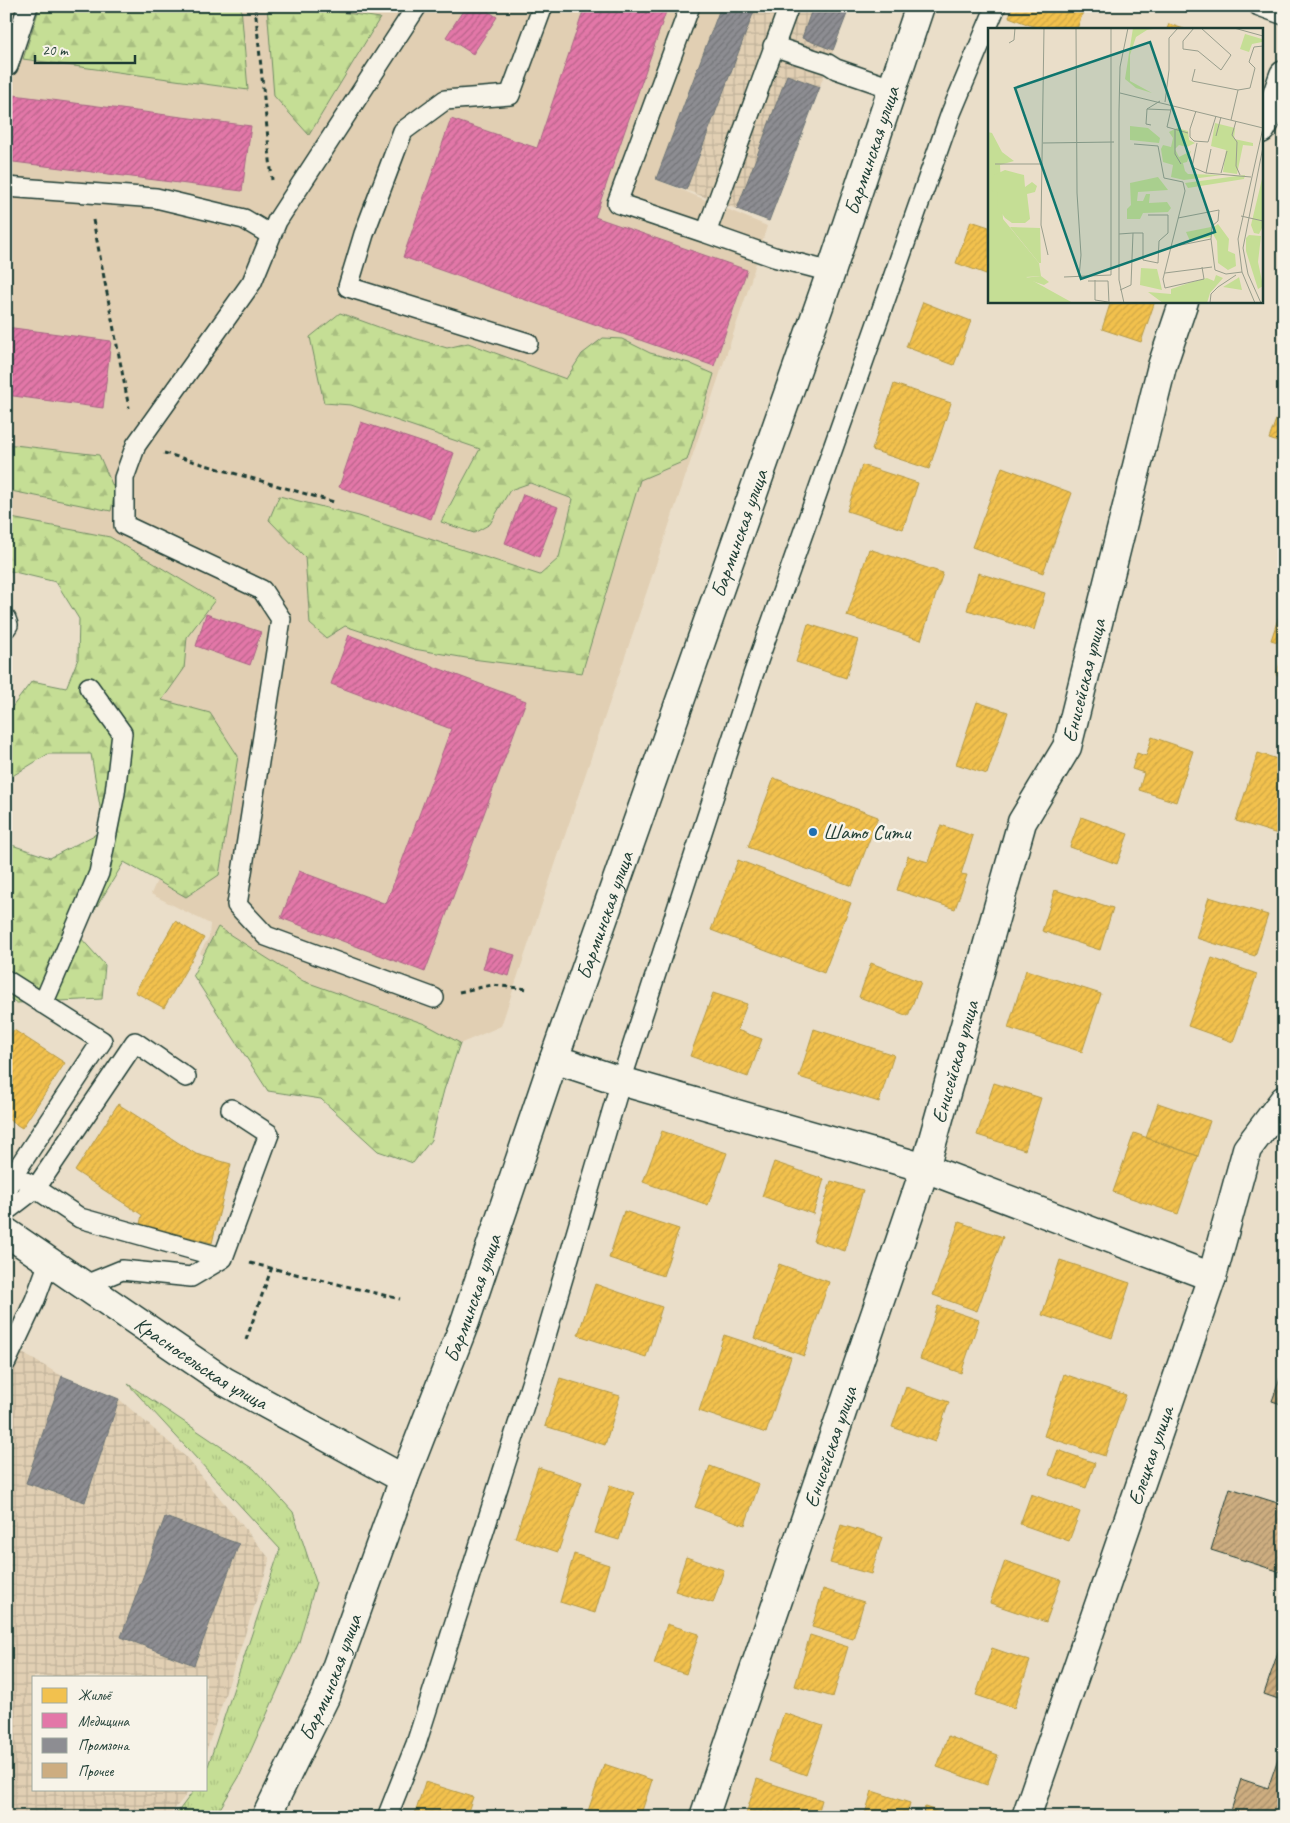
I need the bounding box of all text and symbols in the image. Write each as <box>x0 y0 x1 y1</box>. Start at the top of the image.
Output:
inset map <box>988 28 1262 302</box>
scale bar <box>35 32 135 64</box>
text: 20 m <box>42 41 69 60</box>
street label: Барминская улица <box>838 81 906 218</box>
street label: Барминская улица <box>705 464 774 601</box>
street label: Енисейская улица <box>1056 615 1112 745</box>
place label: Шато Сити <box>823 819 912 845</box>
marker: Шато Сити <box>807 826 819 838</box>
street label: Барминская улица <box>570 846 640 983</box>
street label: Енисейская улица <box>925 996 985 1126</box>
street label: Барминская улица <box>438 1229 507 1366</box>
street label: Красносельская улица <box>129 1311 273 1416</box>
street label: Енисейская улица <box>797 1382 863 1511</box>
street label: Елецкая улица <box>1121 1401 1180 1509</box>
street label: Барминская улица <box>293 1609 368 1745</box>
legend <box>32 1676 208 1790</box>
text: Жильё <box>78 1686 113 1705</box>
text: Медицина <box>78 1712 131 1731</box>
text: Промзона <box>78 1736 130 1755</box>
text: Прочее <box>78 1762 114 1781</box>

